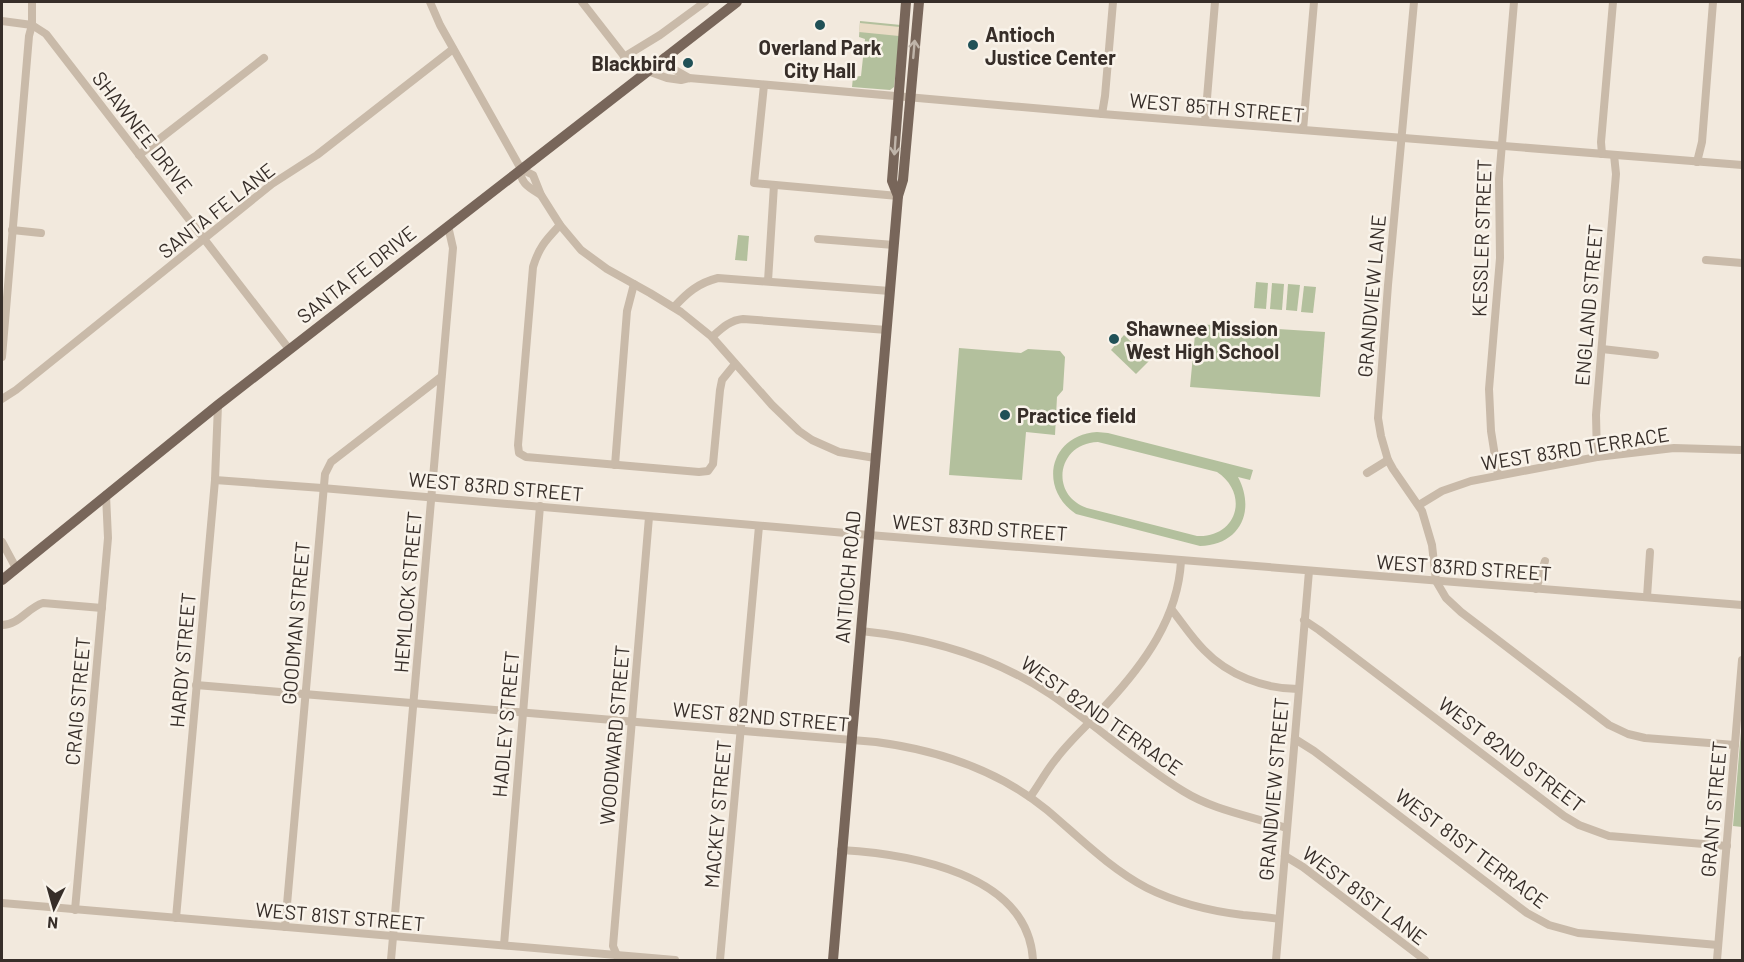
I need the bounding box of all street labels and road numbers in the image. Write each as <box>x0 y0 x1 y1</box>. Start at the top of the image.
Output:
street label: SHAWNEE DRIVE <box>88 66 198 198</box>
street label: WEST 85TH STREET <box>1128 87 1306 127</box>
street label: SANTA FE LANE <box>153 157 279 263</box>
street label: KESSLER STREET <box>1466 159 1496 317</box>
street label: GRANDVIEW LANE <box>1352 214 1390 378</box>
street label: SANTA FE DRIVE <box>292 220 420 328</box>
street label: ENGLAND STREET <box>1569 223 1607 387</box>
street label: WEST 83RD TERRACE <box>1479 421 1671 475</box>
street label: WEST 83RD STREET <box>407 466 585 506</box>
street label: WEST 83RD STREET <box>891 509 1069 545</box>
street label: HEMLOCK STREET <box>388 510 426 674</box>
street label: ANTIOCH ROAD <box>829 510 865 644</box>
street label: GOODMAN STREET <box>276 540 314 706</box>
street label: WEST 83RD STREET <box>1375 549 1553 585</box>
street label: HARDY STREET <box>164 592 200 728</box>
street label: CRAIG STREET <box>59 636 95 766</box>
street label: WOODWARD STREET <box>594 644 634 826</box>
street label: HADLEY STREET <box>487 650 523 798</box>
street label: WEST 82ND TERRACE <box>1017 650 1187 780</box>
street label: WEST 82ND STREET <box>1434 691 1590 817</box>
street label: WEST 82ND STREET <box>672 696 850 736</box>
street label: GRANDVIEW STREET <box>1253 696 1293 882</box>
street label: MACKEY STREET <box>699 739 735 889</box>
street label: GRANT STREET <box>1695 740 1731 878</box>
street label: WEST 81ST TERRACE <box>1391 783 1553 913</box>
street label: WEST 81ST LANE <box>1298 841 1432 949</box>
street label: WEST 81ST STREET <box>254 897 426 935</box>

